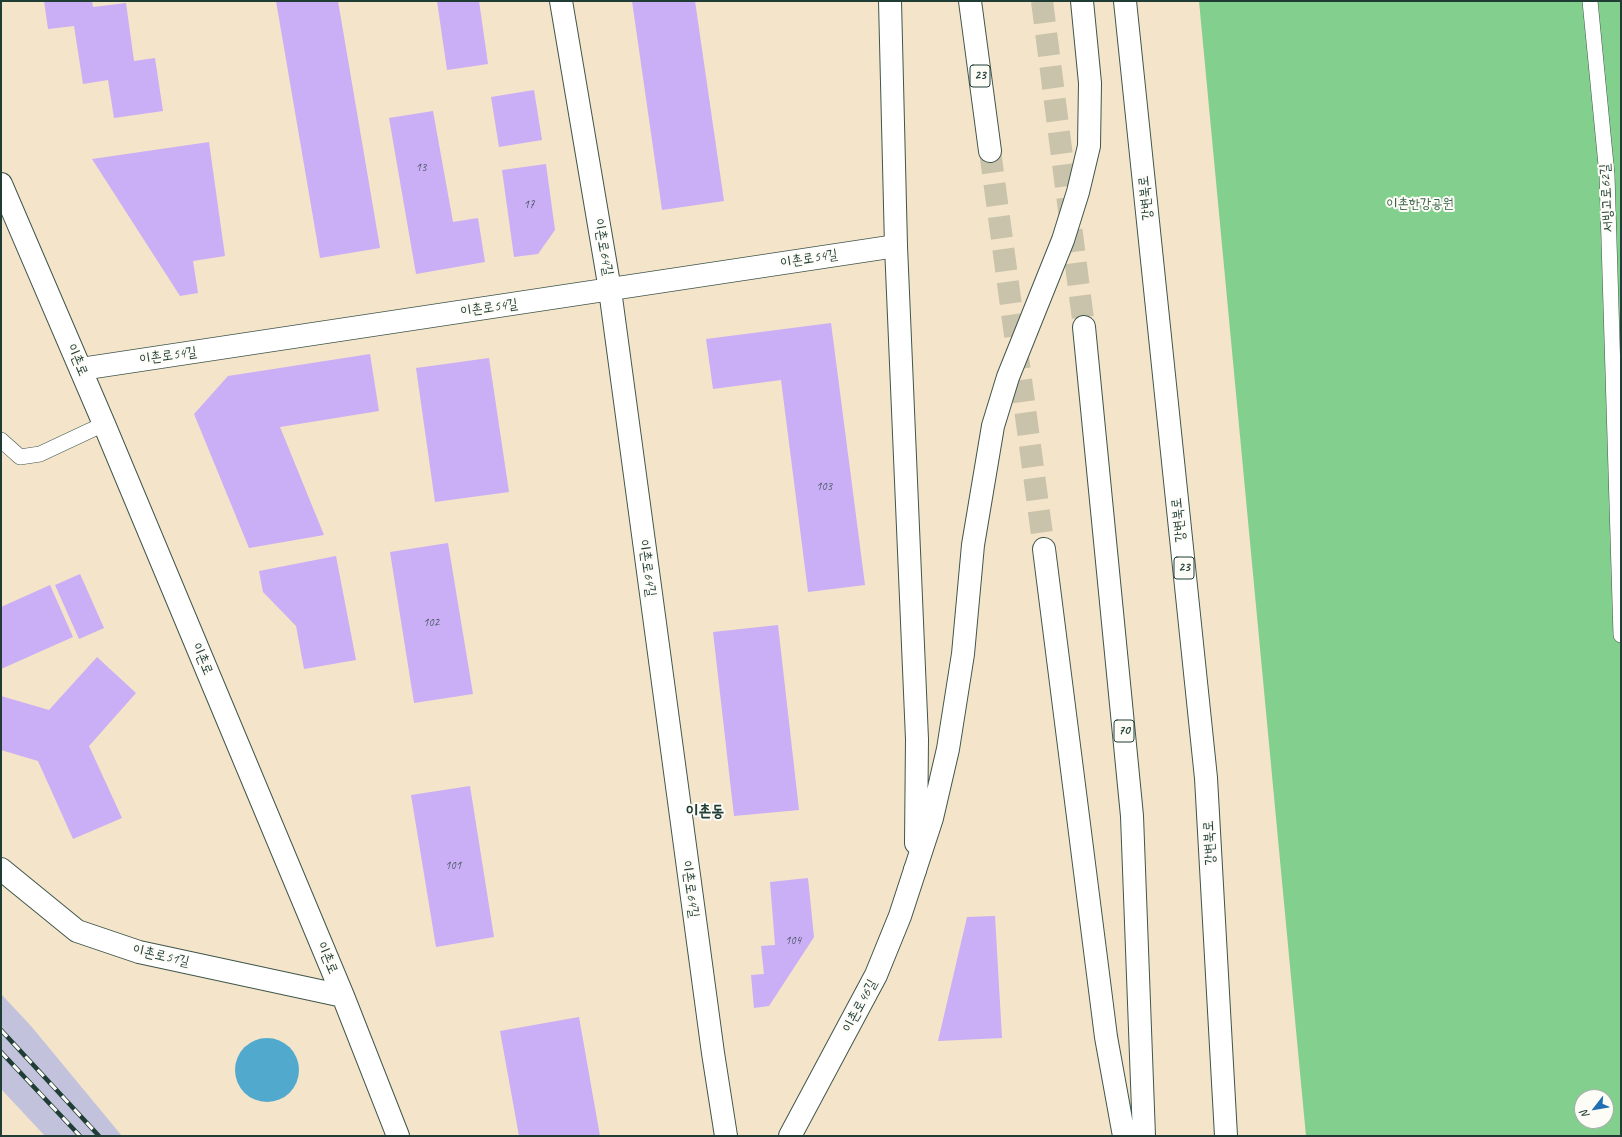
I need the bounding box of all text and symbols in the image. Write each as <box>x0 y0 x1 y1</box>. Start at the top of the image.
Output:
road number: 23 <box>970 65 990 87</box>
house number: 13 <box>416 161 426 175</box>
street label: 서빙고로62길 <box>1597 163 1617 233</box>
street label: 강변북로 <box>1135 175 1157 221</box>
park label: 이촌한강공원 <box>1386 196 1454 212</box>
house number: 17 <box>524 198 534 212</box>
street label: 이촌로64길 <box>590 217 616 277</box>
street label: 이촌로54길 <box>779 246 839 272</box>
street label: 이촌로54길 <box>459 296 519 320</box>
street label: 이촌로 <box>63 341 91 379</box>
street label: 이촌로54길 <box>138 344 198 368</box>
house number: 103 <box>816 480 832 494</box>
street label: 강변북로 <box>1168 497 1190 543</box>
street label: 이촌로64길 <box>635 538 659 598</box>
road number: 23 <box>1174 557 1194 579</box>
house number: 102 <box>423 616 439 630</box>
street label: 이촌로 <box>188 640 216 678</box>
road number: 70 <box>1114 720 1134 742</box>
district label: 이촌동 <box>686 802 724 822</box>
street label: 강변북로 <box>1200 820 1220 866</box>
house number: 101 <box>445 859 461 873</box>
street label: 이촌로64길 <box>678 859 702 919</box>
house number: 104 <box>785 934 801 948</box>
street label: 이촌로 <box>313 939 341 977</box>
street label: 이촌로51길 <box>131 941 191 971</box>
street label: 이촌로46길 <box>839 977 881 1035</box>
north arrow <box>1574 1089 1614 1129</box>
text: N <box>1577 1108 1592 1121</box>

